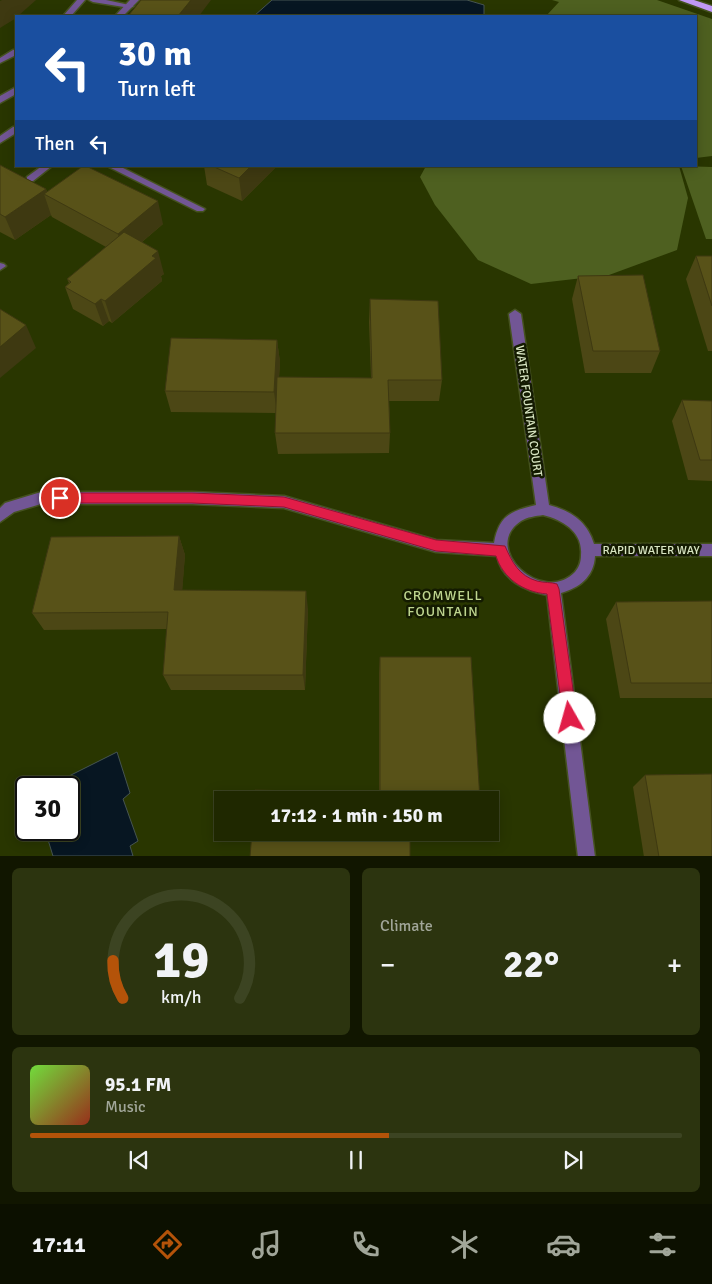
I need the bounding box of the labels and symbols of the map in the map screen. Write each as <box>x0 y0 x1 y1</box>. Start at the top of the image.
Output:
street label: WATER FOUNTAIN COURT <box>512 345 545 478</box>
pin <box>39 477 81 519</box>
street label: RAPID WATER WAY <box>603 543 699 558</box>
district label: CROMWELL FOUNTAIN <box>403 587 483 620</box>
position arrow <box>543 691 595 743</box>
speed limit sign: 30 <box>15 776 80 841</box>

